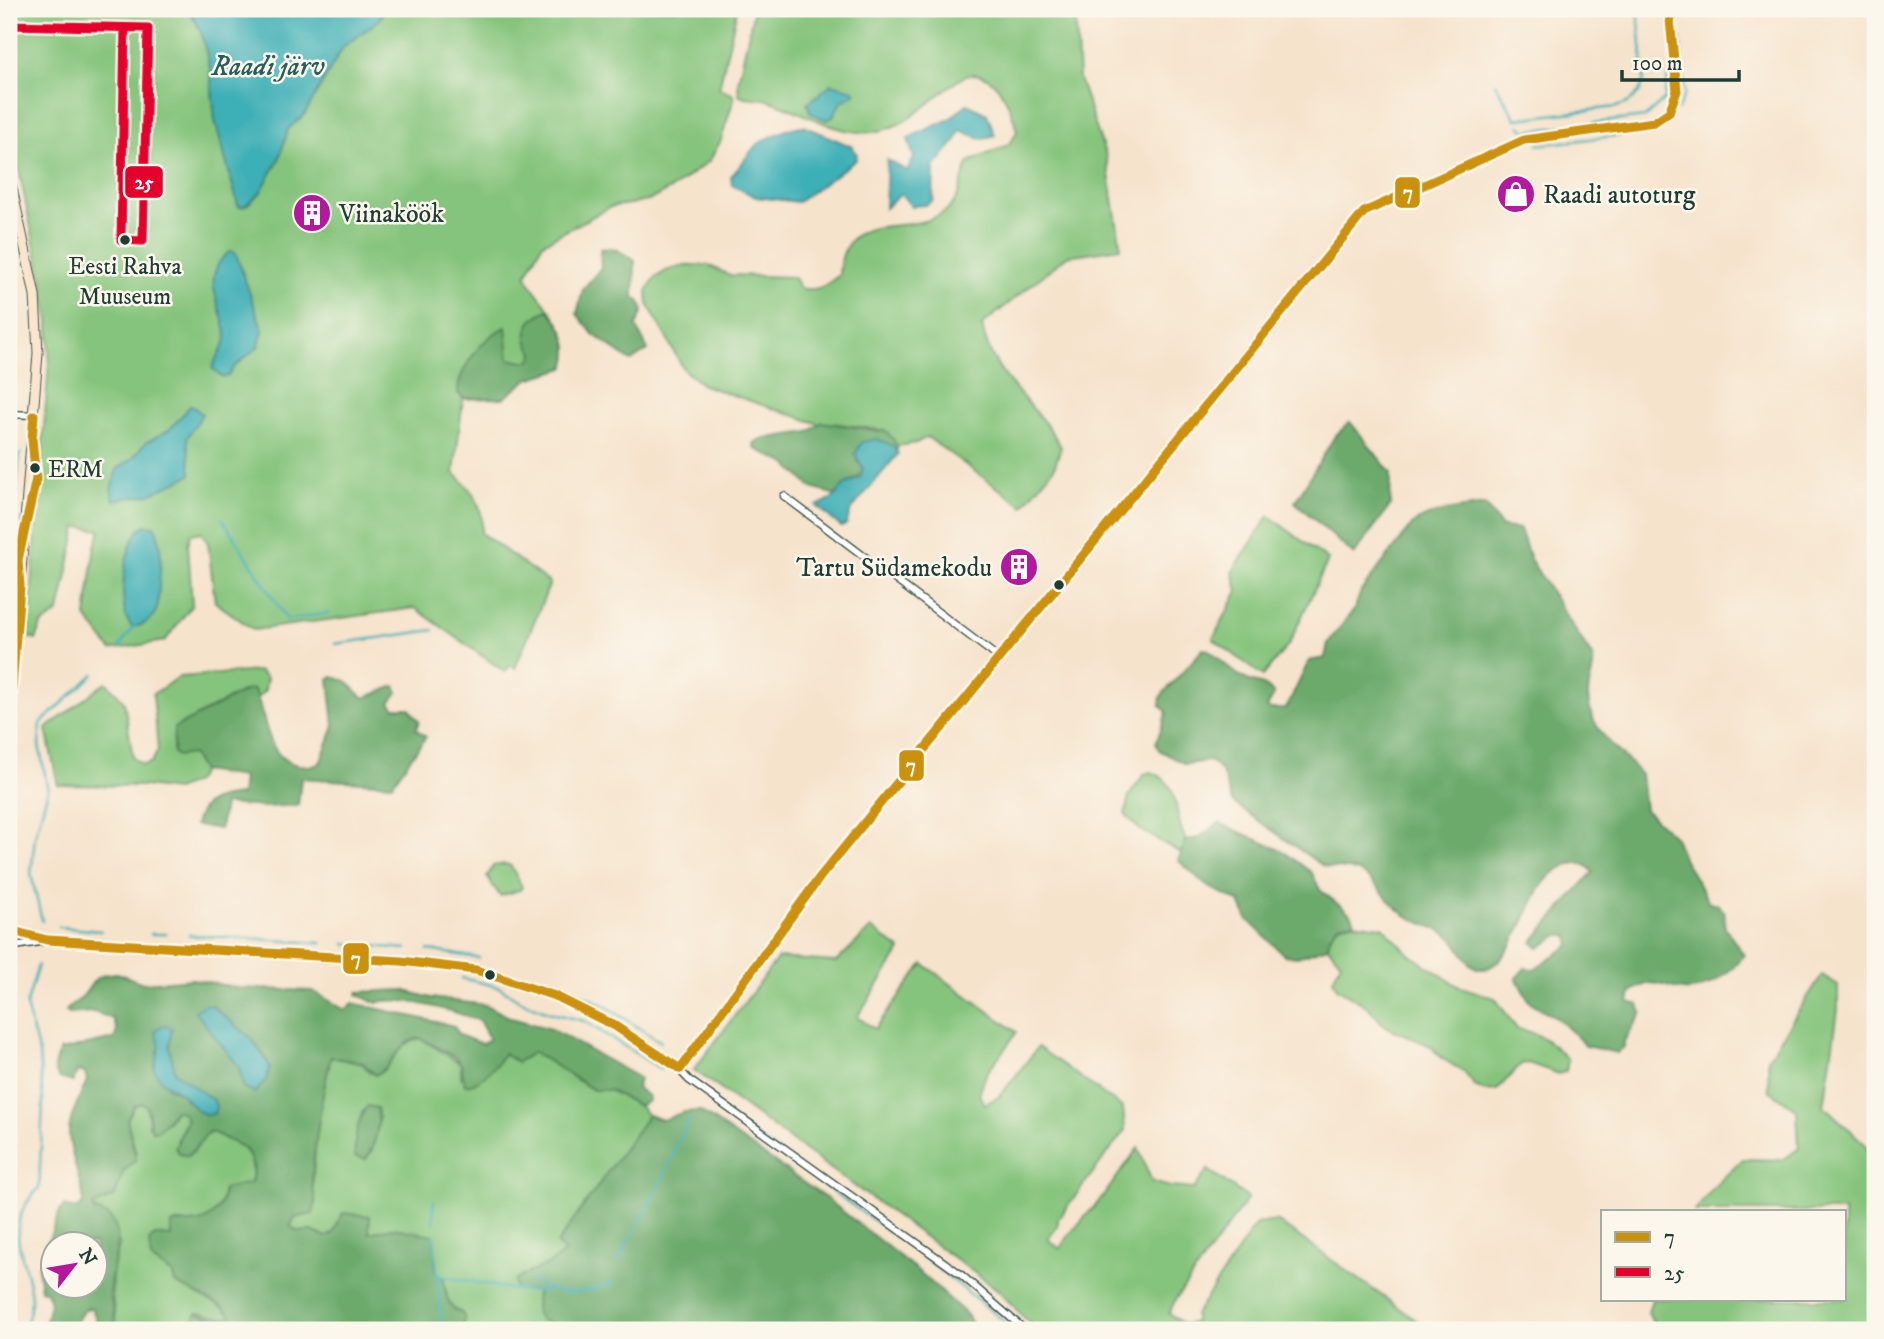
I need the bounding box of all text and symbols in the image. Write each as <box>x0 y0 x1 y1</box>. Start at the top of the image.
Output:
scale bar <box>1622 38 1739 82</box>
water label: Raadi järv <box>210 49 325 84</box>
text: 100 m <box>1632 51 1683 77</box>
line badge: 25 <box>124 165 164 199</box>
text: 25 <box>135 172 154 195</box>
shop icon: Raadi autoturg <box>1495 173 1537 215</box>
line badge: 7 <box>1394 176 1421 209</box>
place label: Raadi autoturg <box>1543 179 1696 212</box>
text: 7 <box>1403 182 1413 205</box>
building icon: Viinaköök <box>291 192 333 234</box>
place label: Viinaköök <box>338 198 444 231</box>
marker: Eesti Rahva Muuseum <box>118 233 132 247</box>
place label: Eesti Rahva Muuseum <box>68 252 182 312</box>
place label: ERM <box>48 455 103 485</box>
marker: ERM <box>28 461 42 475</box>
building icon: Tartu Südamekodu <box>998 546 1040 588</box>
place label: Tartu Südamekodu <box>796 552 992 585</box>
unlabelled marker <box>1052 578 1066 592</box>
line badge: 7 <box>898 749 925 782</box>
text: 7 <box>906 755 916 778</box>
line badge: 7 <box>342 942 370 975</box>
text: 7 <box>351 948 361 971</box>
unlabelled marker <box>483 968 497 982</box>
legend <box>1601 1210 1846 1300</box>
text: 7 <box>1664 1225 1675 1251</box>
north arrow <box>38 1230 108 1300</box>
text: N <box>73 1244 101 1270</box>
text: 25 <box>1664 1261 1685 1287</box>

